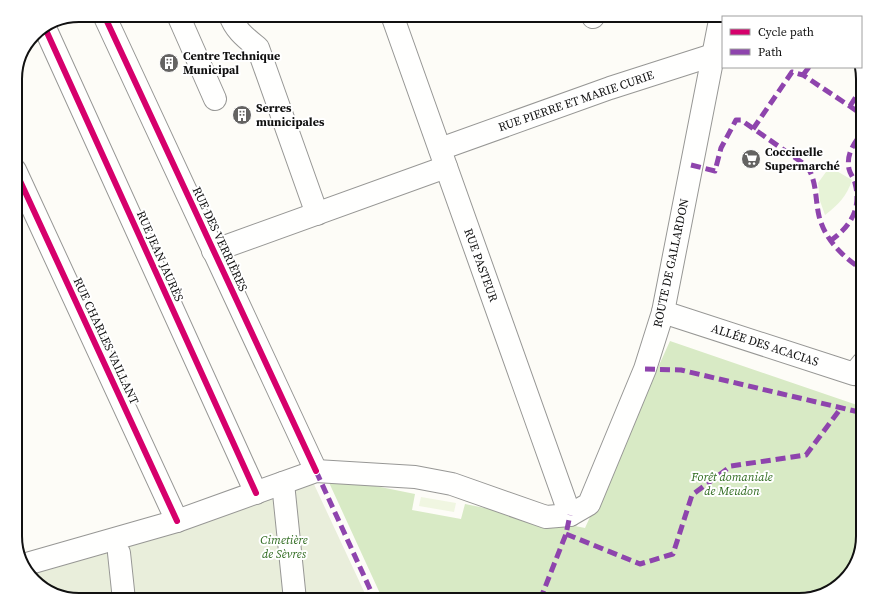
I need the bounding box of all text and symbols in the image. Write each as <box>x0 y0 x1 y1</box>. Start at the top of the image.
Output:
legend <box>722 16 862 68</box>
text: Cycle path <box>758 24 814 40</box>
text: Path <box>758 44 782 60</box>
place label: Centre Technique Municipal <box>183 48 280 78</box>
building icon: Centre Technique Municipal <box>158 52 180 74</box>
street label: RUE PIERRE ET MARIE CURIE <box>496 67 656 135</box>
place label: Serres municipales <box>256 100 325 130</box>
building icon: Serres municipales <box>231 104 253 126</box>
place label: Coccinelle Supermarché <box>765 144 840 174</box>
supermarket icon: Coccinelle Supermarché <box>740 148 762 170</box>
street label: RUE DES VERRIÈRES <box>189 184 251 294</box>
street label: ROUTE DE GALLARDON <box>650 197 693 329</box>
street label: RUE JEAN JAURÈS <box>133 208 187 304</box>
street label: RUE PASTEUR <box>460 226 502 304</box>
street label: RUE CHARLES VAILLANT <box>70 275 143 408</box>
street label: ALLÉE DES ACACIAS <box>709 320 821 370</box>
park label: Forêt domaniale de Meudon <box>690 469 773 499</box>
park label: Cimetière de Sèvres <box>260 532 308 562</box>

